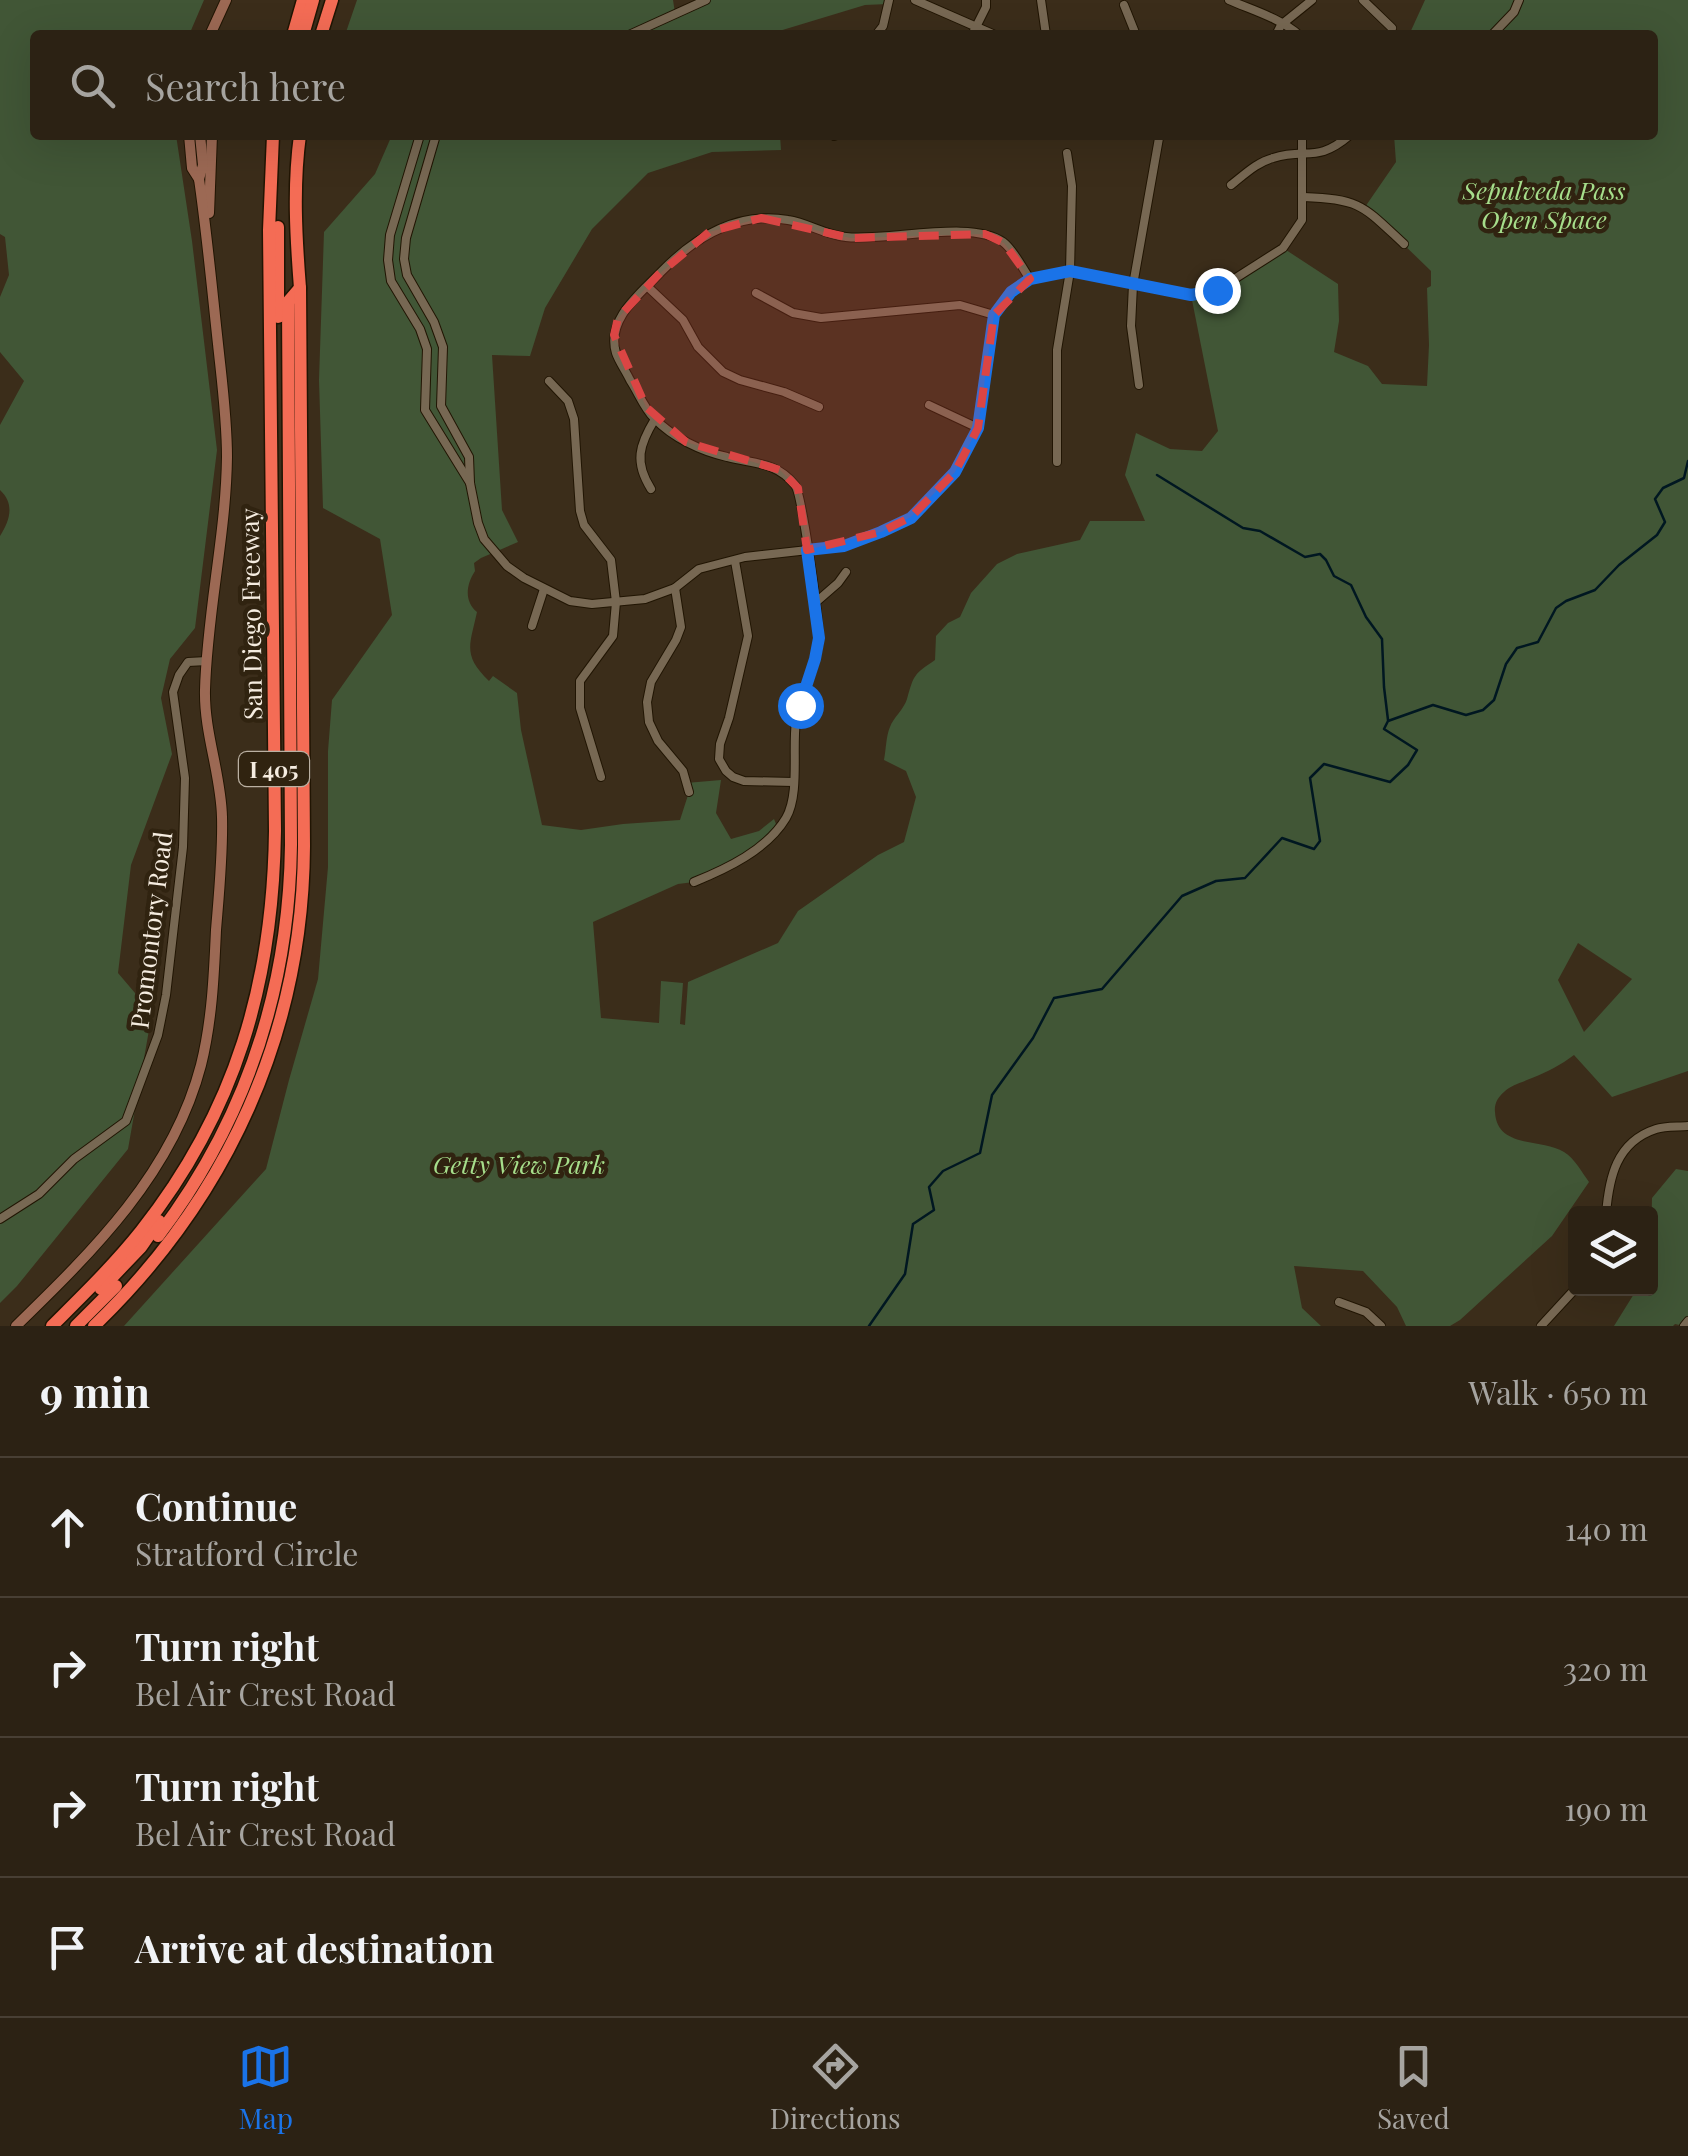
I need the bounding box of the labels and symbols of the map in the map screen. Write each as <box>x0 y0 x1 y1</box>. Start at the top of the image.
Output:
park label: Sepulveda Pass Open Space <box>1461 173 1626 235</box>
route end <box>1195 268 1241 314</box>
street label: San Diego Freeway <box>232 507 268 720</box>
route start <box>778 683 824 729</box>
road number: I 405 <box>239 752 309 786</box>
street label: Promontory Road <box>122 829 178 1031</box>
park label: Getty View Park <box>433 1147 605 1180</box>

